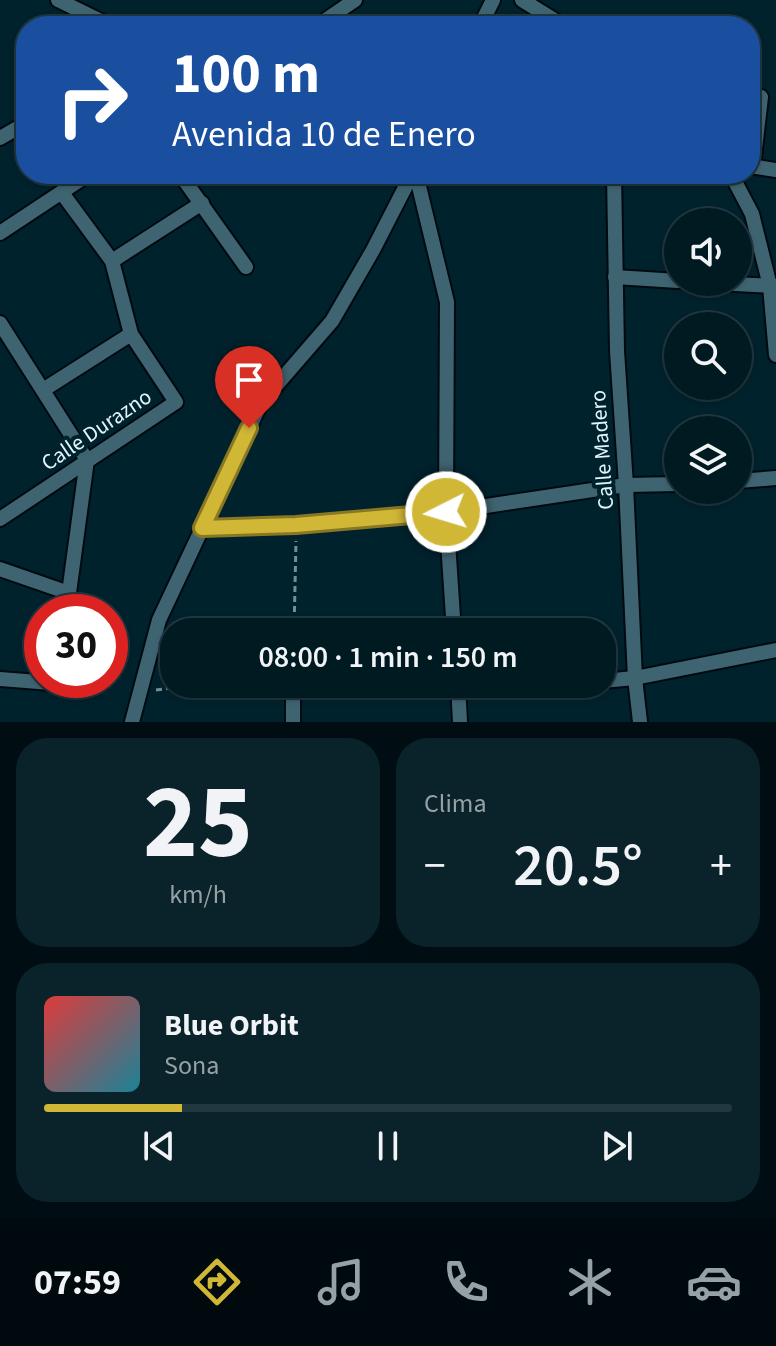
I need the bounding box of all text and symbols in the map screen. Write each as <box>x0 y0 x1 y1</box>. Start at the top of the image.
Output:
text: 100 m <box>172 35 320 114</box>
icon: right <box>40 48 144 152</box>
text: Avenida 10 de Enero <box>172 109 476 160</box>
map controls <box>664 208 752 504</box>
button: sound <box>664 208 752 296</box>
button: search <box>664 312 752 400</box>
pin <box>215 346 283 428</box>
icon: arrive <box>227 358 271 402</box>
street label: Calle Durazno <box>35 381 158 479</box>
street label: Calle Madero <box>582 389 622 511</box>
button: layers <box>664 416 752 504</box>
position arrow <box>404 470 488 554</box>
speed limit sign: 30 <box>24 594 128 698</box>
text: 08:00 · 1 min · 150 m <box>258 636 518 679</box>
text: 25 <box>143 750 253 898</box>
text: Clima <box>424 785 487 822</box>
text: 20.5° <box>513 824 643 909</box>
text: − <box>424 835 446 898</box>
text: + <box>710 835 732 898</box>
text: km/h <box>169 876 227 913</box>
text: Blue Orbit <box>164 1004 299 1047</box>
text: Sona <box>164 1047 219 1084</box>
icon: previous <box>137 1124 181 1168</box>
icon: pause <box>366 1124 410 1168</box>
icon: next <box>595 1124 639 1168</box>
icon: directions <box>189 1254 245 1310</box>
icon: music <box>313 1254 369 1310</box>
icon: phone <box>438 1254 494 1310</box>
icon: climate <box>562 1254 618 1310</box>
icon: car <box>686 1254 742 1310</box>
text: 07:59 <box>34 1257 121 1308</box>

